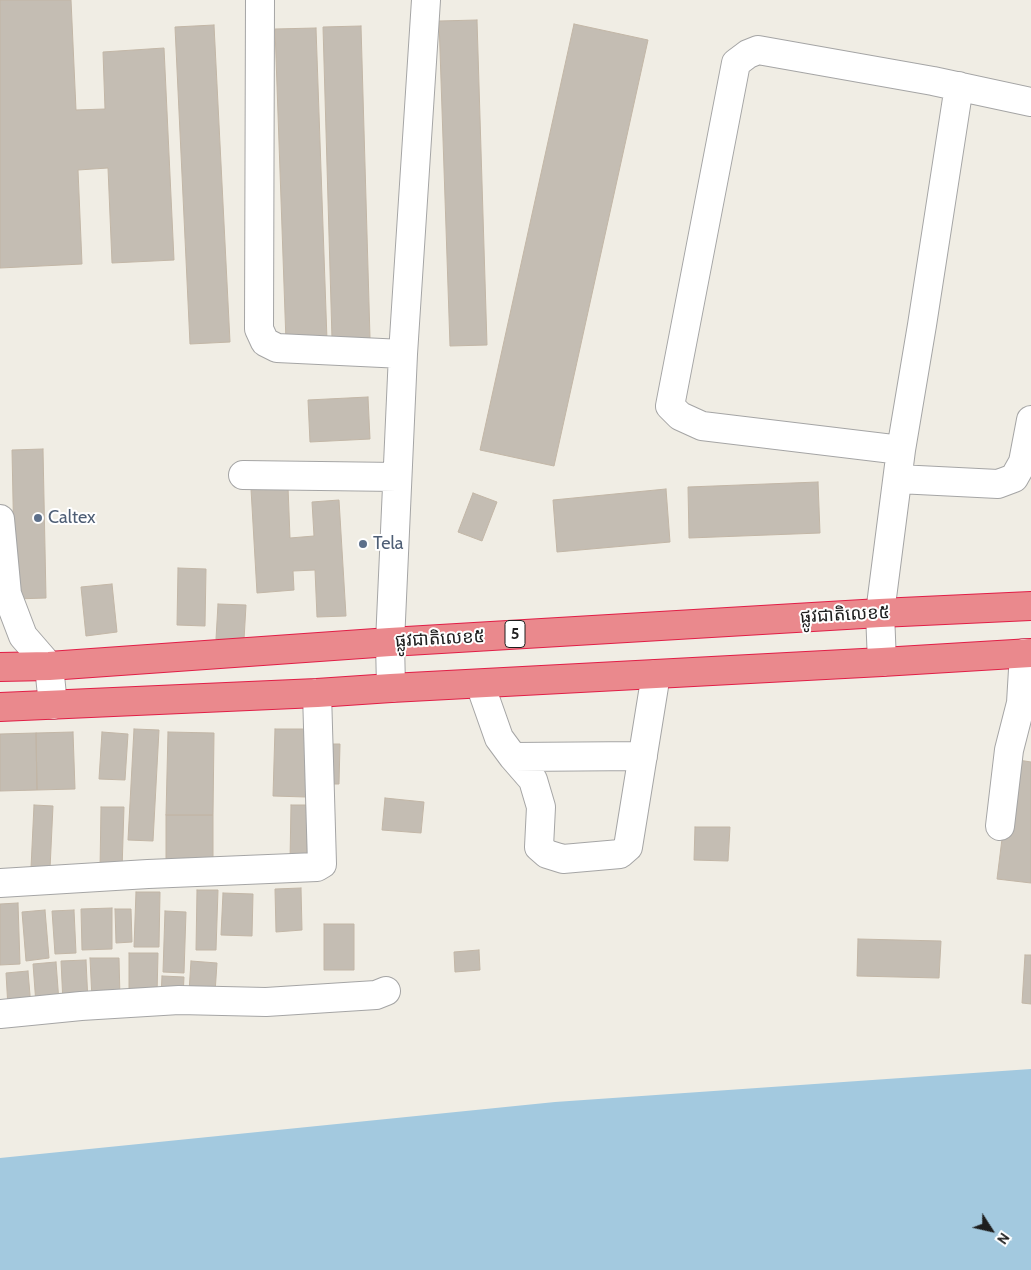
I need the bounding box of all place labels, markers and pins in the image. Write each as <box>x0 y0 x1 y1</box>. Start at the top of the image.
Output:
place label: Caltex <box>48 507 96 529</box>
marker: Caltex <box>32 512 44 524</box>
place label: Tela <box>373 533 403 555</box>
marker: Tela <box>357 538 369 550</box>

